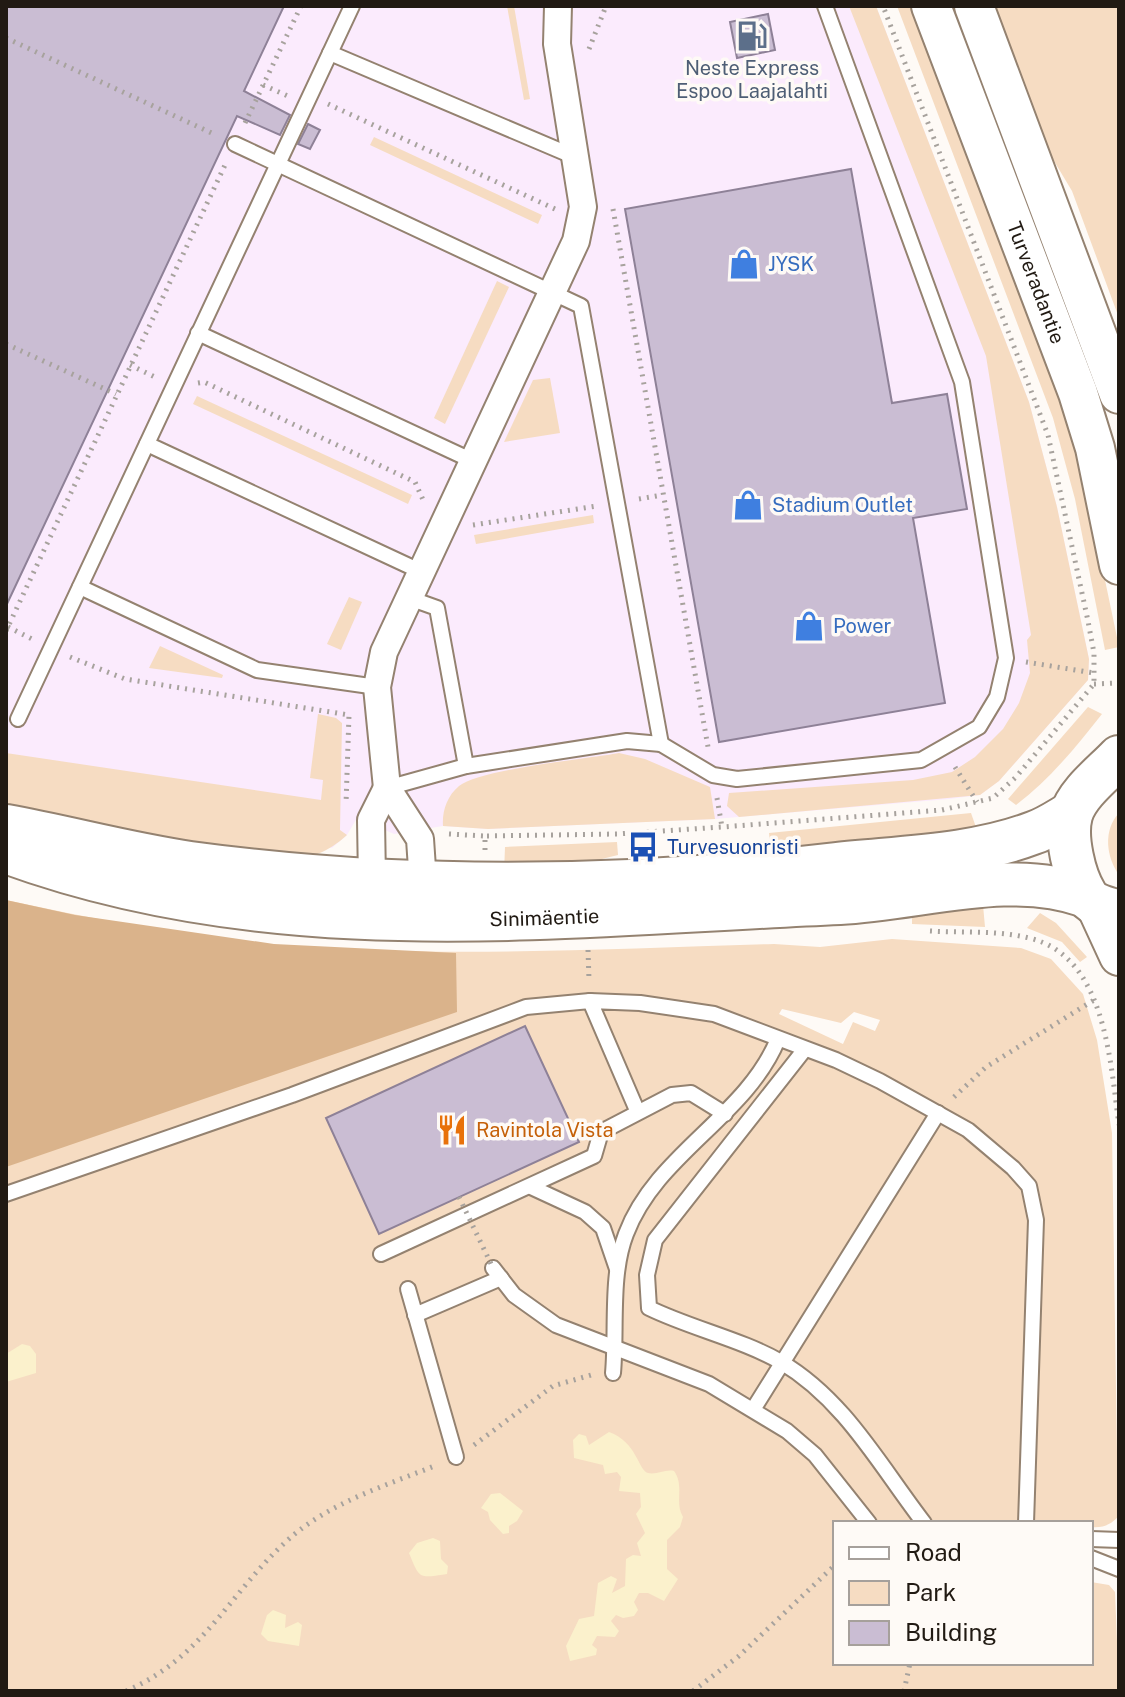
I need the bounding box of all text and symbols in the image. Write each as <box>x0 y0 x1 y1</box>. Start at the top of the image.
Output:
fuel station icon: Neste Express Espoo Laajalahti <box>735 19 769 53</box>
place label: Neste Express Espoo Laajalahti <box>676 56 828 103</box>
street label: Turveradantie <box>1002 218 1070 347</box>
shop icon: JYSK <box>727 247 761 281</box>
place label: JYSK <box>768 252 814 276</box>
shop icon: Stadium Outlet <box>731 488 765 522</box>
place label: Stadium Outlet <box>772 493 913 517</box>
shop icon: Power <box>792 609 826 643</box>
place label: Power <box>833 614 891 638</box>
bus stop icon: Turvesuonristi <box>626 830 660 864</box>
place label: Turvesuonristi <box>667 835 799 859</box>
street label: Sinimäentie <box>489 904 600 931</box>
restaurant icon: Ravintola Vista <box>435 1113 469 1147</box>
place label: Ravintola Vista <box>476 1118 614 1142</box>
legend <box>833 1521 1093 1665</box>
text: Road <box>905 1538 962 1566</box>
text: Park <box>905 1578 956 1606</box>
text: Building <box>905 1618 997 1646</box>

